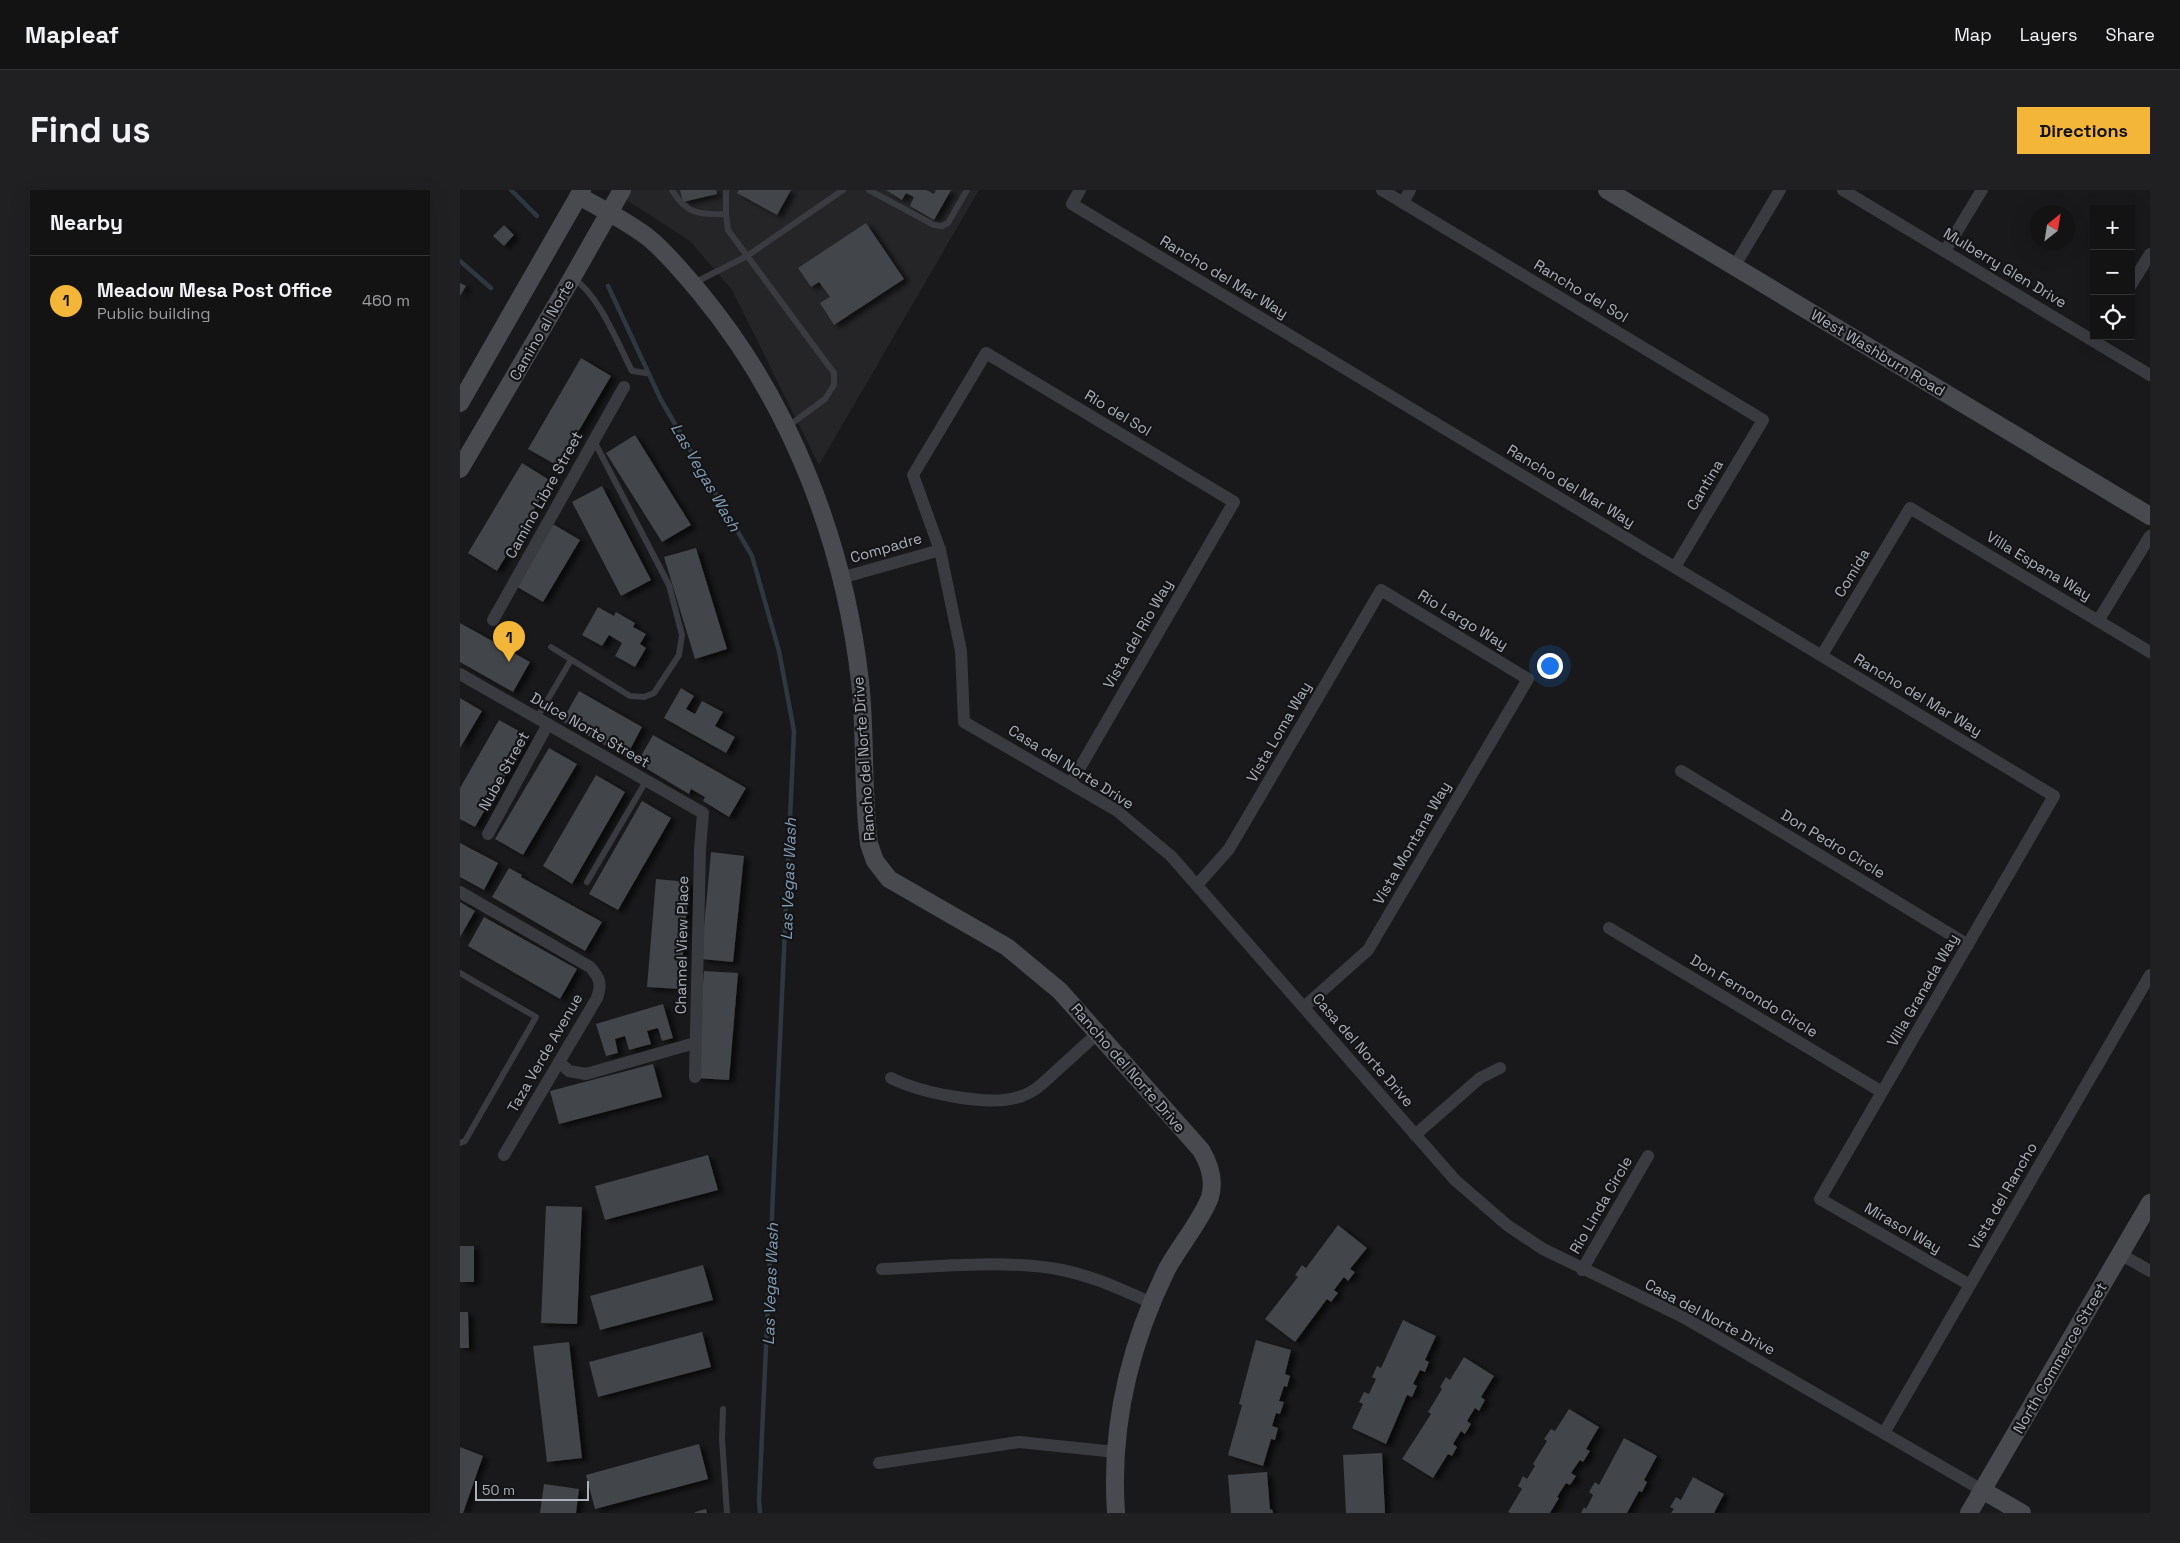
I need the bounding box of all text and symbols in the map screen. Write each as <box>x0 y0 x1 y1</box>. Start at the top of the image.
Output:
text: Mapleaf <box>25 19 119 50</box>
text: Map <box>1954 23 1992 46</box>
text: Layers <box>2020 23 2077 46</box>
text: Share <box>2105 23 2155 46</box>
button: Directions <box>2017 107 2150 154</box>
text: Find us <box>30 108 151 152</box>
north arrow <box>2030 205 2075 250</box>
map controls <box>2090 205 2135 340</box>
button: + <box>2090 205 2135 250</box>
text: Nearby <box>50 209 123 236</box>
street label: Mulberry Glen Drive <box>1940 223 2070 312</box>
street label: Rancho del Mar Way <box>1157 231 1292 322</box>
button: − <box>2090 250 2135 295</box>
street label: Rancho del Sol <box>1531 255 1632 326</box>
street label: Camino al Norte <box>505 276 578 384</box>
text: Meadow Mesa Post Office <box>97 278 332 303</box>
text: 1 <box>62 290 70 311</box>
text: 460 m <box>362 290 410 311</box>
button: locate <box>2090 295 2135 340</box>
text: Public building <box>97 303 210 324</box>
street label: West Washburn Road <box>1808 305 1949 400</box>
street label: Rio del Sol <box>1081 385 1155 440</box>
water label: Las Vegas Wash <box>666 419 746 536</box>
street label: Camino Libre Street <box>501 428 586 562</box>
street label: Rancho del Mar Way <box>1504 440 1639 531</box>
street label: Cantina <box>1682 456 1727 513</box>
street label: Villa Espana Way <box>1983 527 2095 605</box>
street label: Compadre <box>848 528 924 567</box>
street label: Comida <box>1830 544 1874 601</box>
street label: Vista del Rio Way <box>1099 576 1177 692</box>
street label: Rio Largo Way <box>1415 585 1512 654</box>
pin: 1 <box>493 621 525 662</box>
street label: Rancho del Mar Way <box>1851 649 1986 740</box>
your location <box>1537 653 1563 679</box>
street label: Rancho del Norte Drive <box>848 676 879 842</box>
street label: Vista Loma Way <box>1242 678 1315 786</box>
street label: Dulce Norte Street <box>527 688 653 771</box>
street label: Casa del Norte Drive <box>1005 720 1138 813</box>
street label: Nube Street <box>474 728 533 814</box>
street label: Vista Montana Way <box>1369 778 1455 908</box>
street label: Don Pedro Circle <box>1778 805 1889 882</box>
water label: Las Vegas Wash <box>776 816 801 940</box>
street label: Channel View Place <box>671 875 692 1014</box>
street label: Villa Granada Way <box>1883 930 1963 1049</box>
street label: Don Fernondo Circle <box>1687 950 1822 1041</box>
street label: Casa del Norte Drive <box>1309 989 1418 1111</box>
street label: Taza Verde Avenue <box>503 990 586 1116</box>
street label: Rancho del Norte Drive <box>1067 999 1190 1136</box>
street label: Vista del Rancho <box>1964 1139 2041 1253</box>
street label: Rio Linda Circle <box>1565 1152 1636 1257</box>
street label: Mirasol Way <box>1861 1198 1945 1257</box>
water label: Las Vegas Wash <box>758 1221 783 1345</box>
street label: Casa del Norte Drive <box>1642 1274 1779 1359</box>
street label: North Commerce Street <box>2009 1279 2111 1437</box>
scale bar <box>475 1478 589 1501</box>
text: 50 m <box>482 1481 515 1499</box>

